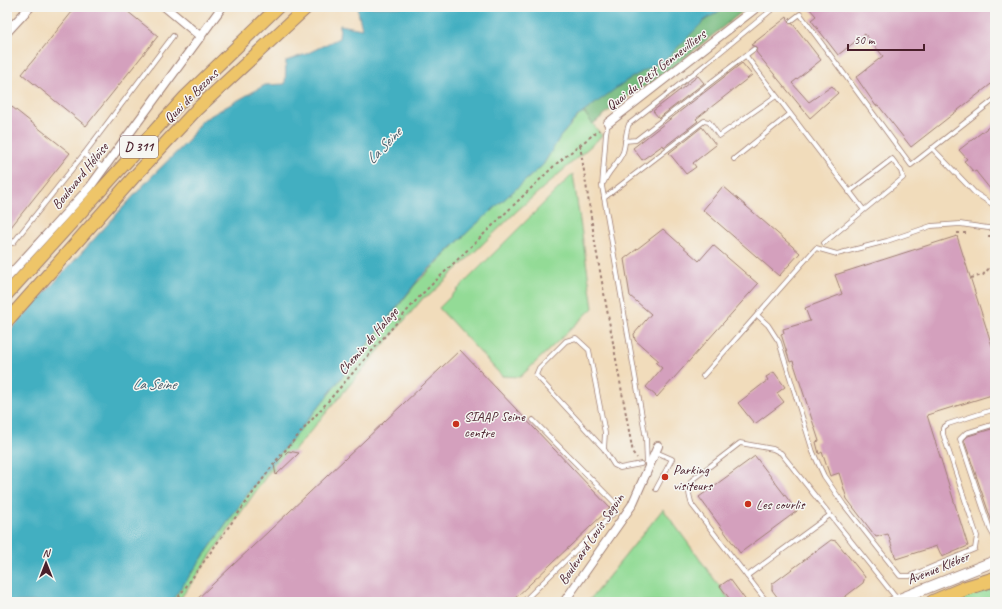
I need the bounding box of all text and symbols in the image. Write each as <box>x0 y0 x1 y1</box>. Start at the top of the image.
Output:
street label: Quai du Petit Gennevilliers <box>603 25 710 114</box>
scale bar <box>848 26 924 52</box>
text: 50 m <box>854 32 876 48</box>
street label: Quai de Bezons <box>160 65 222 127</box>
water label: La Seine <box>362 122 407 168</box>
road number: D 311 <box>120 136 158 158</box>
street label: Boulevard Héloïse <box>48 138 113 213</box>
street label: Chemin de Halage <box>334 303 403 378</box>
water label: La Seine <box>132 375 178 394</box>
place label: SIAAP Seine centre <box>464 408 526 441</box>
marker: SIAAP Seine centre <box>451 419 461 429</box>
place label: Parking visiteurs <box>673 461 713 494</box>
marker: Parking visiteurs <box>660 472 670 482</box>
street label: Boulevard Louis Seguin <box>554 490 628 588</box>
place label: Les courlis <box>756 496 806 513</box>
marker: Les courlis <box>743 499 753 509</box>
north arrow <box>26 543 66 583</box>
text: N <box>43 546 52 560</box>
street label: Avenue Kléber <box>905 548 972 588</box>

